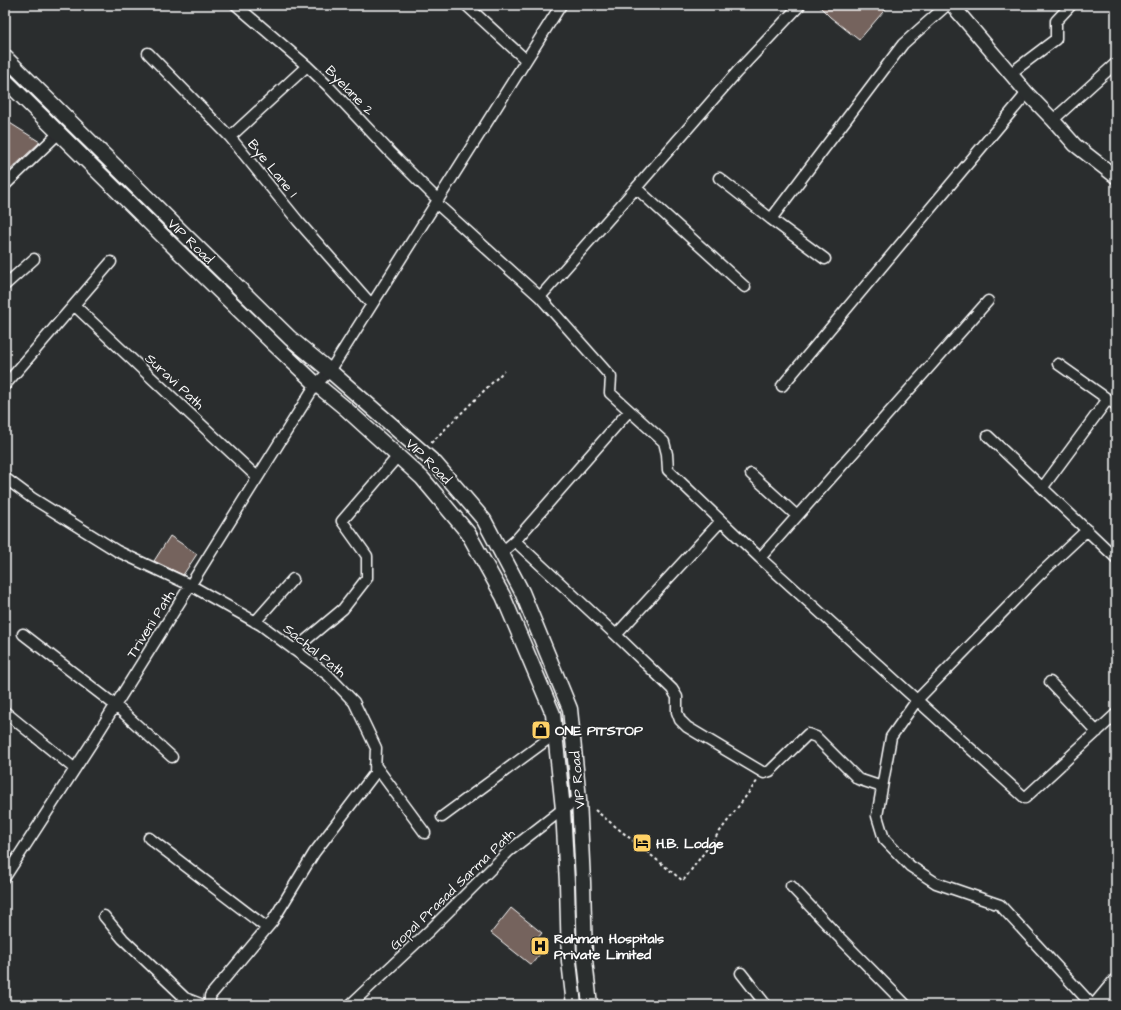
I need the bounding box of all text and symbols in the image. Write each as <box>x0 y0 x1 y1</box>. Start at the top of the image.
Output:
street label: Byelane 2 <box>320 61 378 120</box>
street label: Bye Lane 1 <box>243 135 302 202</box>
street label: VIP Road <box>163 215 218 269</box>
street label: Suravi Path <box>140 349 208 415</box>
street label: VIP Road <box>401 434 456 489</box>
street label: Triveni Path <box>122 587 180 662</box>
street label: Sachal Path <box>279 619 350 682</box>
shop icon: ONE PITSTOP <box>530 719 552 741</box>
place label: ONE PITSTOP <box>555 721 643 741</box>
street label: VIP Road <box>566 750 590 809</box>
street label: Gopal Prasad Sarma Path <box>386 824 520 955</box>
hotel icon: H.B. Lodge <box>631 832 653 854</box>
place label: H.B. Lodge <box>656 834 724 855</box>
place label: Rahman Hospitals Private Limited <box>554 929 664 965</box>
hospital icon: Rahman Hospitals Private Limited <box>529 935 551 957</box>

